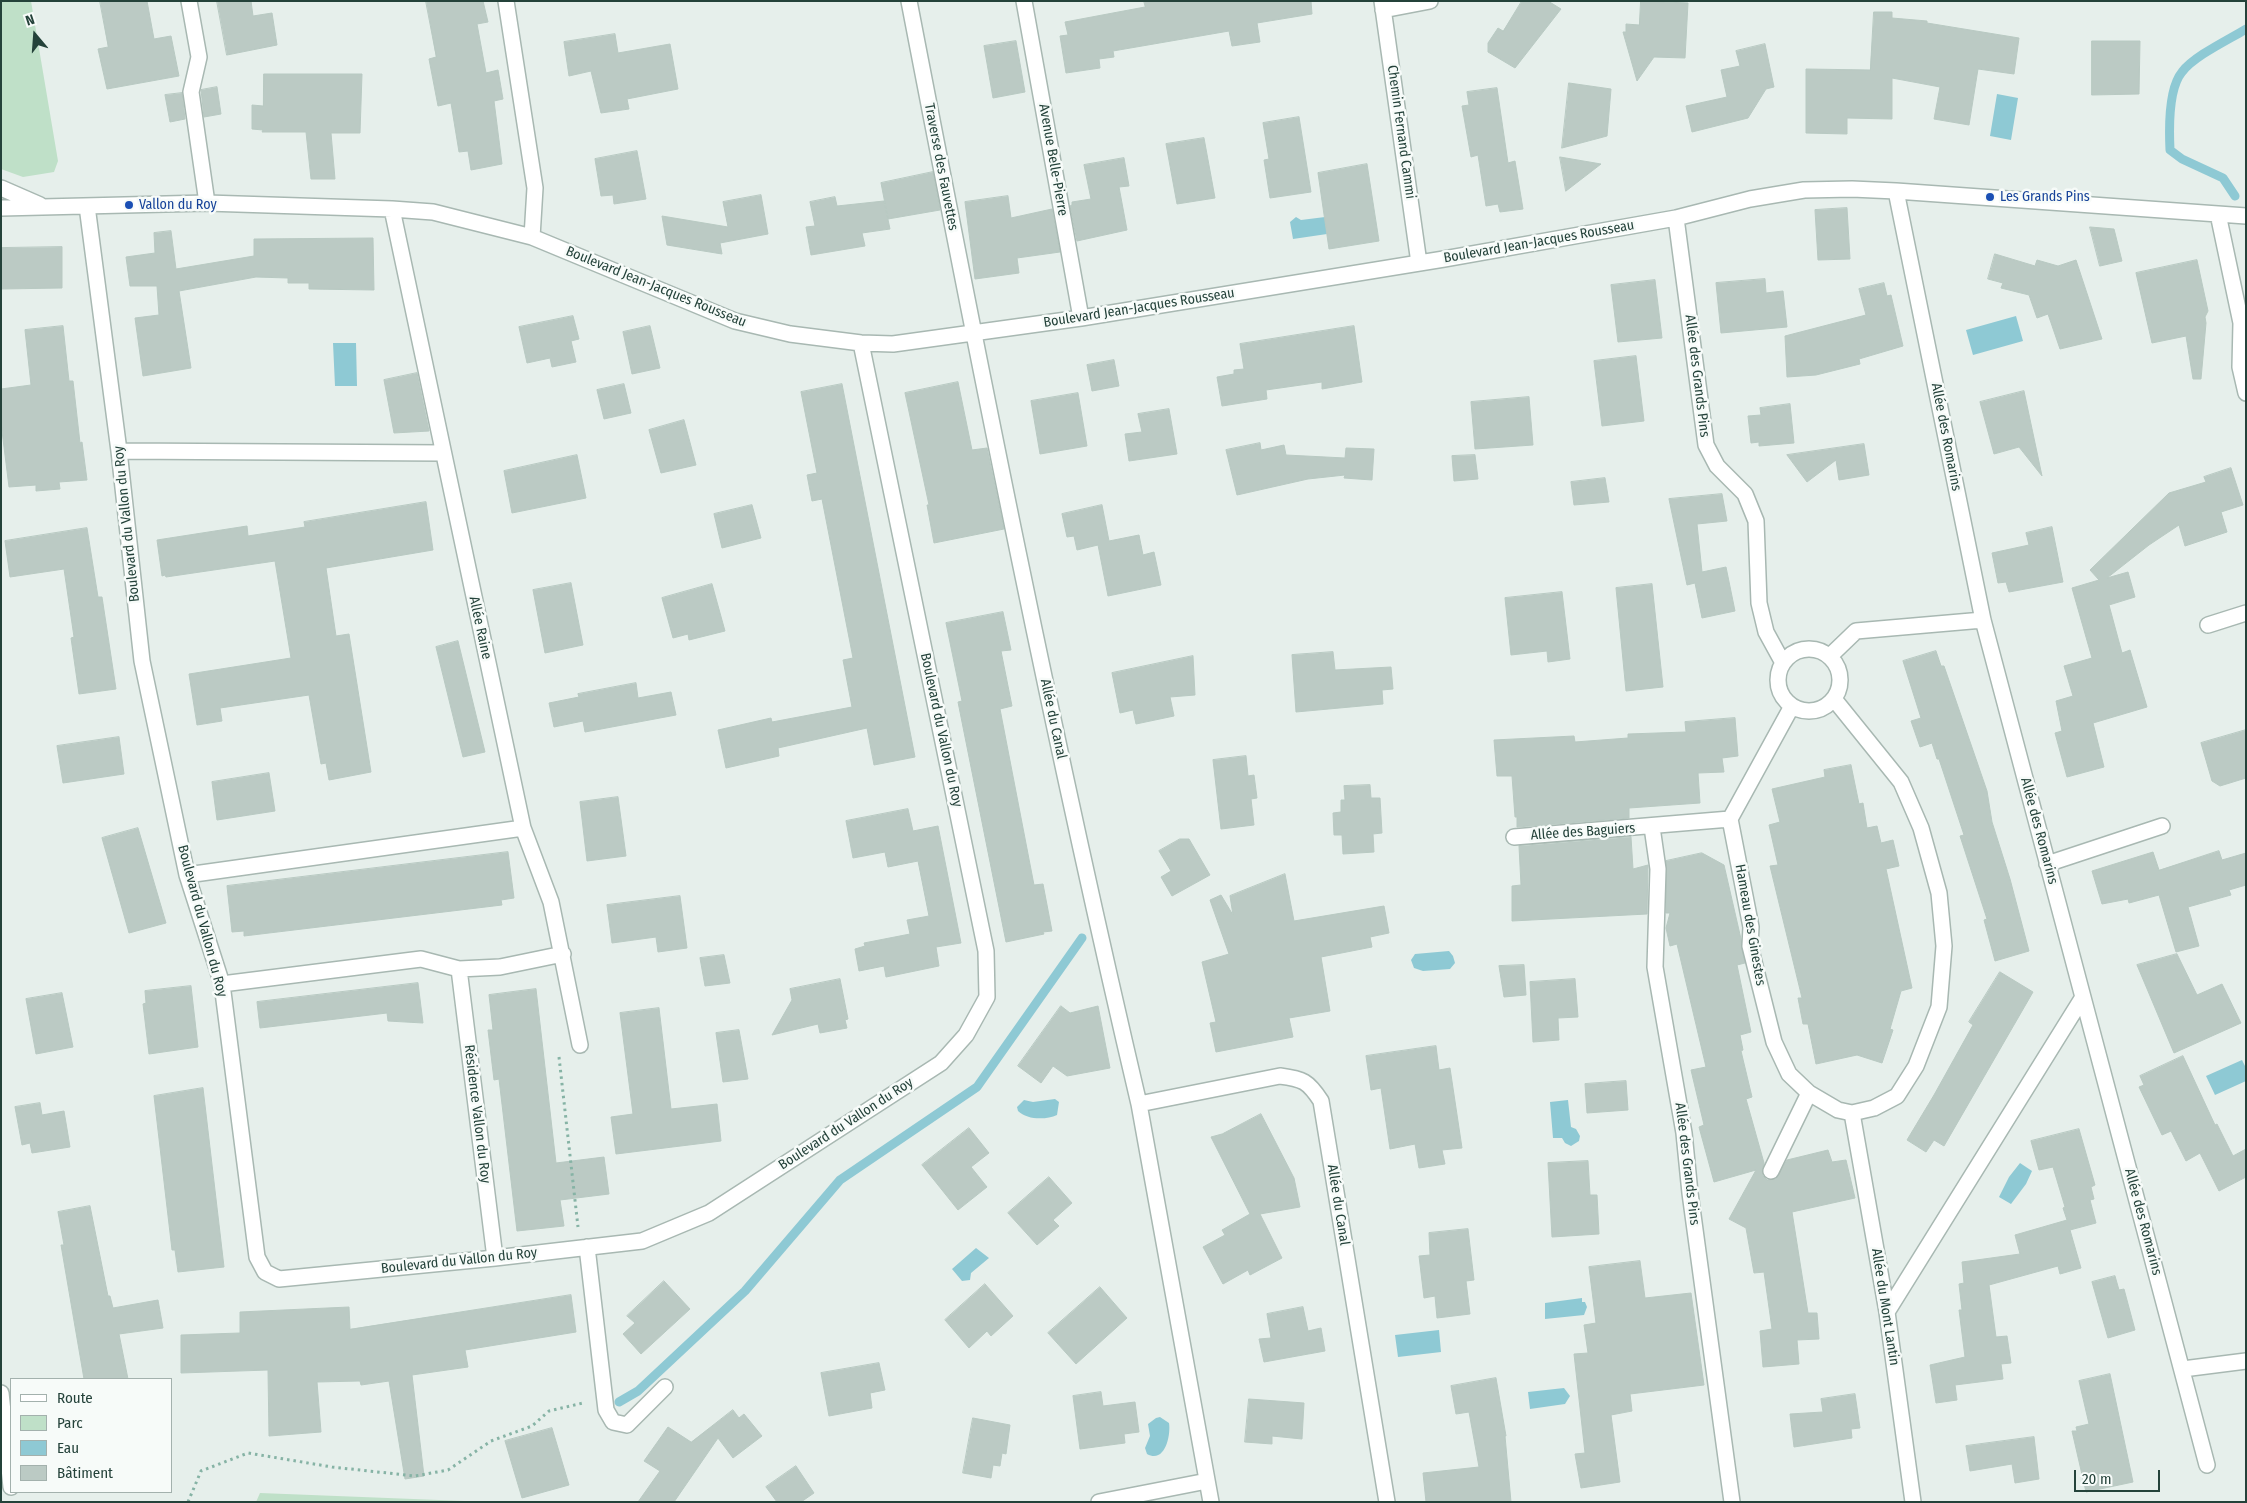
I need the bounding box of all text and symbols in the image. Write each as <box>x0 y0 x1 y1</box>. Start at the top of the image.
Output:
north arrow <box>10 10 60 60</box>
text: N <box>24 11 37 30</box>
street label: Chemin Fernand Cammi <box>1383 64 1419 200</box>
street label: Traverse des Fauvettes <box>920 102 962 232</box>
street label: Avenue Belle-Pierre <box>1035 103 1071 217</box>
place label: Les Grands Pins <box>2000 189 2090 205</box>
marker: Les Grands Pins <box>1984 191 1996 203</box>
place label: Vallon du Roy <box>139 197 217 213</box>
marker: Vallon du Roy <box>123 199 135 211</box>
street label: Boulevard Jean-Jacques Rousseau <box>1442 217 1636 267</box>
street label: Boulevard Jean-Jacques Rousseau <box>563 243 749 331</box>
street label: Boulevard Jean-Jacques Rousseau <box>1042 285 1236 331</box>
street label: Allée des Grands Pins <box>1681 314 1713 438</box>
street label: Allée des Romarins <box>1927 382 1965 492</box>
street label: Boulevard du Vallon du Roy <box>110 445 144 603</box>
street label: Allée Raine <box>465 595 495 661</box>
street label: Boulevard du Vallon du Roy <box>916 652 966 808</box>
street label: Allée du Canal <box>1036 677 1070 761</box>
street label: Allée des Romarins <box>2017 776 2061 886</box>
street label: Allée des Baguiers <box>1530 820 1636 844</box>
street label: Boulevard du Vallon du Roy <box>174 843 230 999</box>
street label: Hameau des Ginestes <box>1731 863 1769 987</box>
street label: Résidence Vallon du Roy <box>460 1044 494 1184</box>
street label: Boulevard du Vallon du Roy <box>776 1074 916 1174</box>
street label: Allée des Grands Pins <box>1671 1102 1703 1226</box>
street label: Allée du Canal <box>1323 1163 1353 1247</box>
street label: Allée des Romarins <box>2121 1167 2165 1277</box>
street label: Boulevard du Vallon du Roy <box>380 1244 538 1278</box>
street label: Allée du Mont Lantin <box>1867 1247 1903 1367</box>
legend <box>10 1378 172 1493</box>
text: Route <box>57 1389 93 1407</box>
text: Parc <box>57 1414 83 1432</box>
text: Eau <box>57 1439 79 1457</box>
scale bar <box>2077 1460 2163 1492</box>
text: Bâtiment <box>57 1464 113 1482</box>
text: 20 m <box>2082 1470 2112 1488</box>

